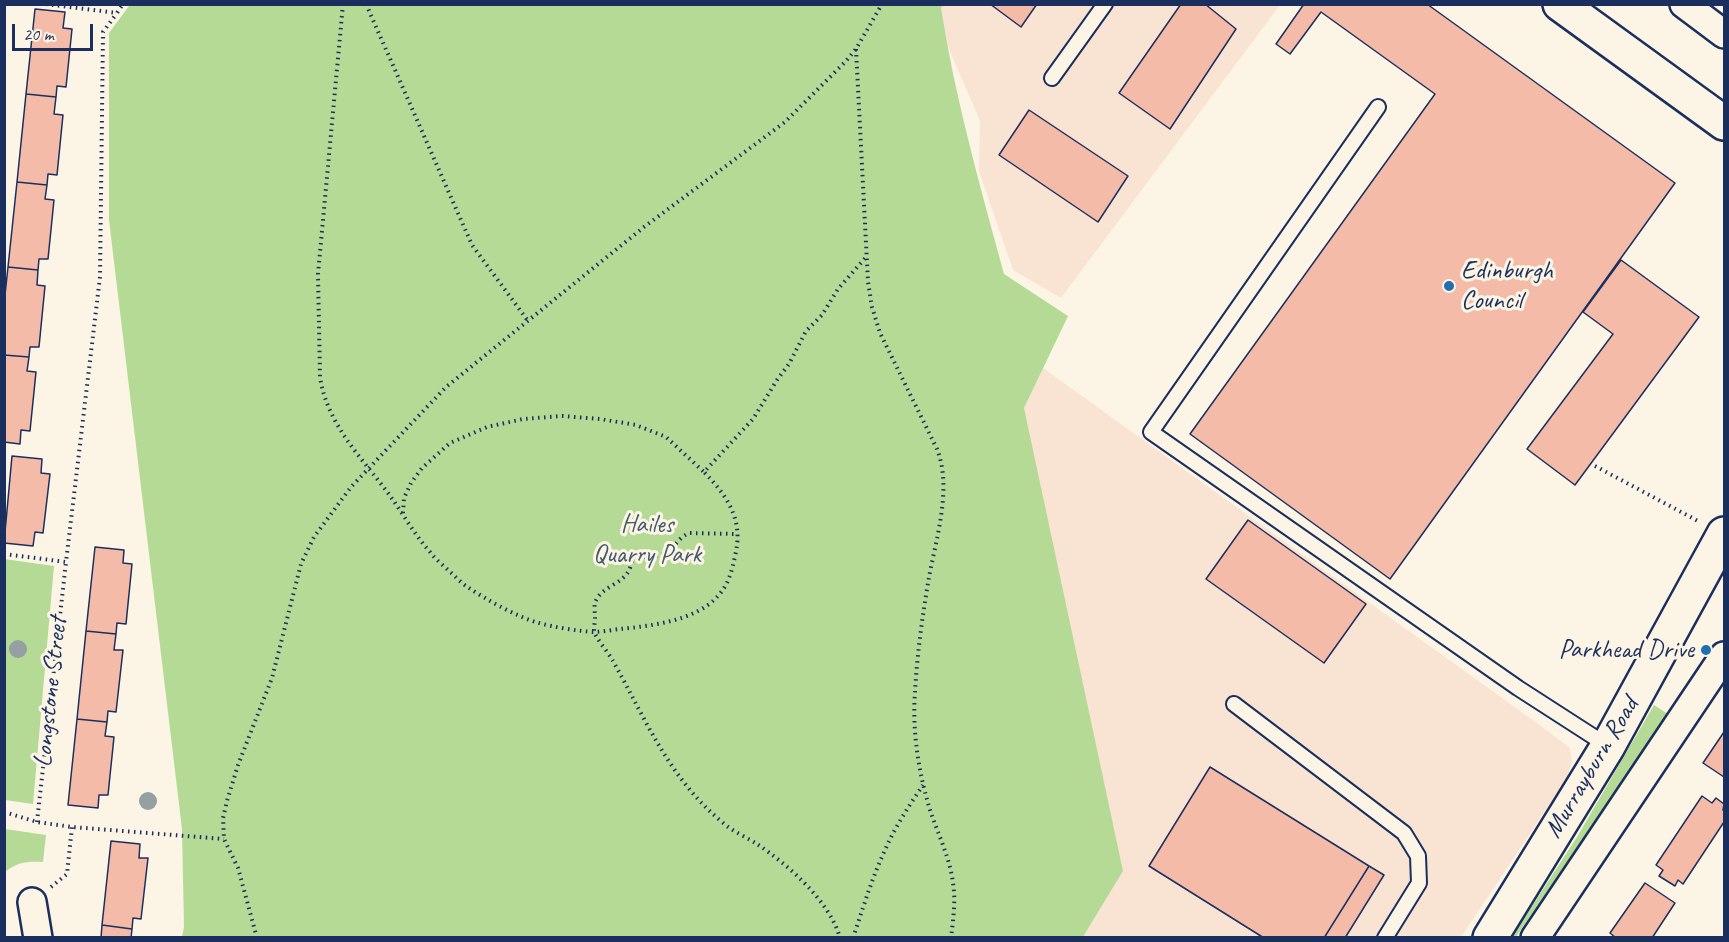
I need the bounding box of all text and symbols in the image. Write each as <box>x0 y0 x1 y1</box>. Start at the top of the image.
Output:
scale bar <box>15 12 96 50</box>
text: 20 m <box>23 23 54 45</box>
place label: Edinburgh Council <box>1461 255 1553 316</box>
marker: Edinburgh Council <box>1442 279 1456 293</box>
park label: Hailes Quarry Park <box>593 509 701 570</box>
street label: Longstone Street <box>28 615 74 769</box>
place label: Parkhead Drive <box>1559 634 1694 666</box>
marker: Parkhead Drive <box>1699 643 1713 657</box>
street label: Murrayburn Road <box>1538 692 1646 844</box>

